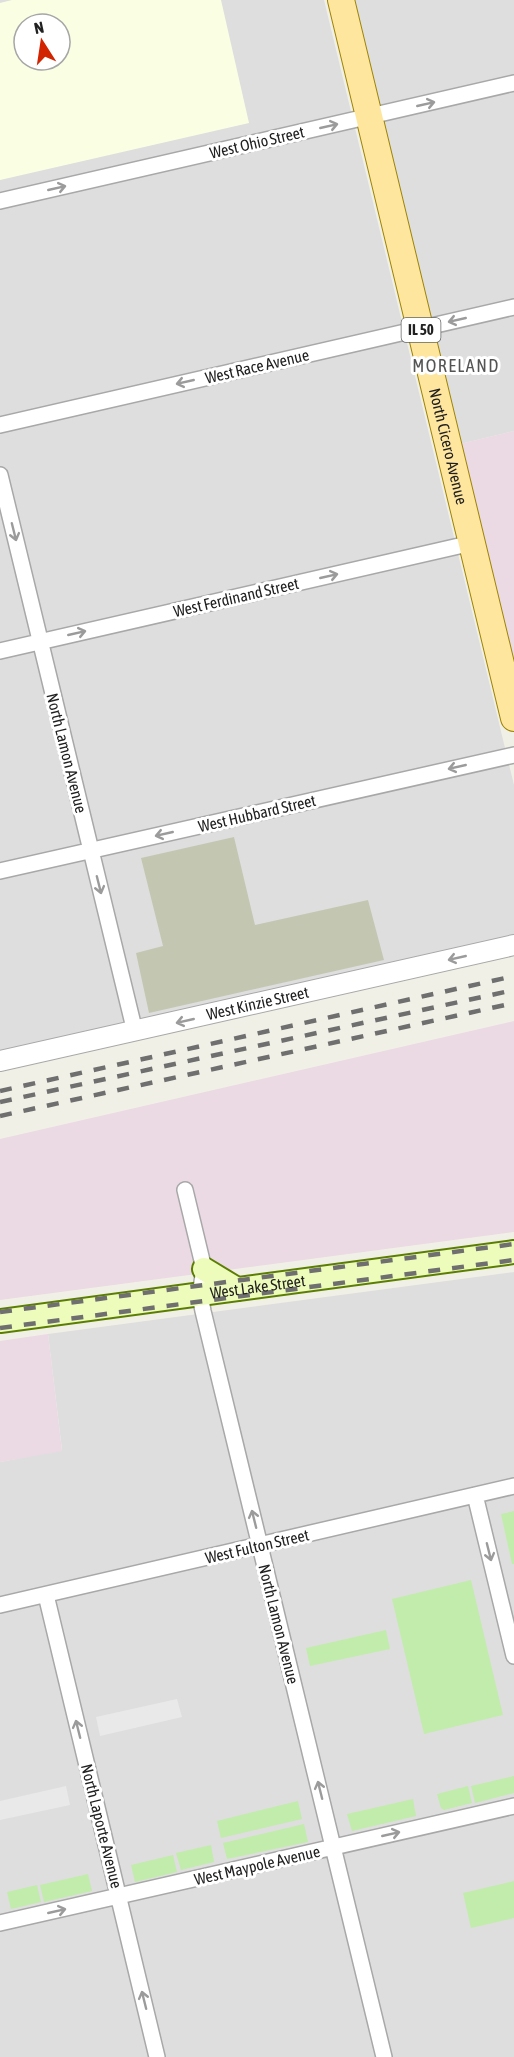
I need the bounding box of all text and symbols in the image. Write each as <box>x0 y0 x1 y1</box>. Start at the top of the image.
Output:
north arrow <box>12 12 72 72</box>
text: N <box>32 18 45 37</box>
one-way arrow <box>416 97 435 109</box>
one-way arrow <box>319 120 338 131</box>
street label: West Ohio Street <box>208 122 306 162</box>
one-way arrow <box>47 181 66 193</box>
one-way arrow <box>448 314 467 326</box>
road number: IL 50 <box>402 318 440 342</box>
street label: West Race Avenue <box>203 345 311 387</box>
district label: MORELAND <box>412 355 500 376</box>
one-way arrow <box>176 377 195 389</box>
street label: North Cicero Avenue <box>426 386 471 506</box>
one-way arrow <box>8 522 20 541</box>
one-way arrow <box>319 569 338 581</box>
street label: West Ferdinand Street <box>172 574 301 620</box>
one-way arrow <box>67 627 87 638</box>
street label: North Lamon Avenue <box>43 691 91 815</box>
one-way arrow <box>448 762 467 774</box>
street label: West Hubbard Street <box>196 791 318 835</box>
one-way arrow <box>155 829 175 840</box>
one-way arrow <box>94 875 106 894</box>
one-way arrow <box>448 953 467 965</box>
street label: West Kinzie Street <box>205 983 311 1023</box>
one-way arrow <box>176 1015 195 1027</box>
street label: West Lake Street <box>209 1271 307 1302</box>
one-way arrow <box>247 1510 259 1529</box>
street label: West Fulton Street <box>203 1525 311 1567</box>
one-way arrow <box>483 1542 495 1561</box>
street label: North Lamon Avenue <box>255 1562 303 1686</box>
one-way arrow <box>72 1720 84 1739</box>
street label: North Laporte Avenue <box>77 1762 126 1890</box>
one-way arrow <box>314 1781 325 1800</box>
one-way arrow <box>381 1828 400 1839</box>
street label: West Maypole Avenue <box>192 1842 322 1889</box>
one-way arrow <box>47 1904 66 1916</box>
one-way arrow <box>137 1991 149 2010</box>

